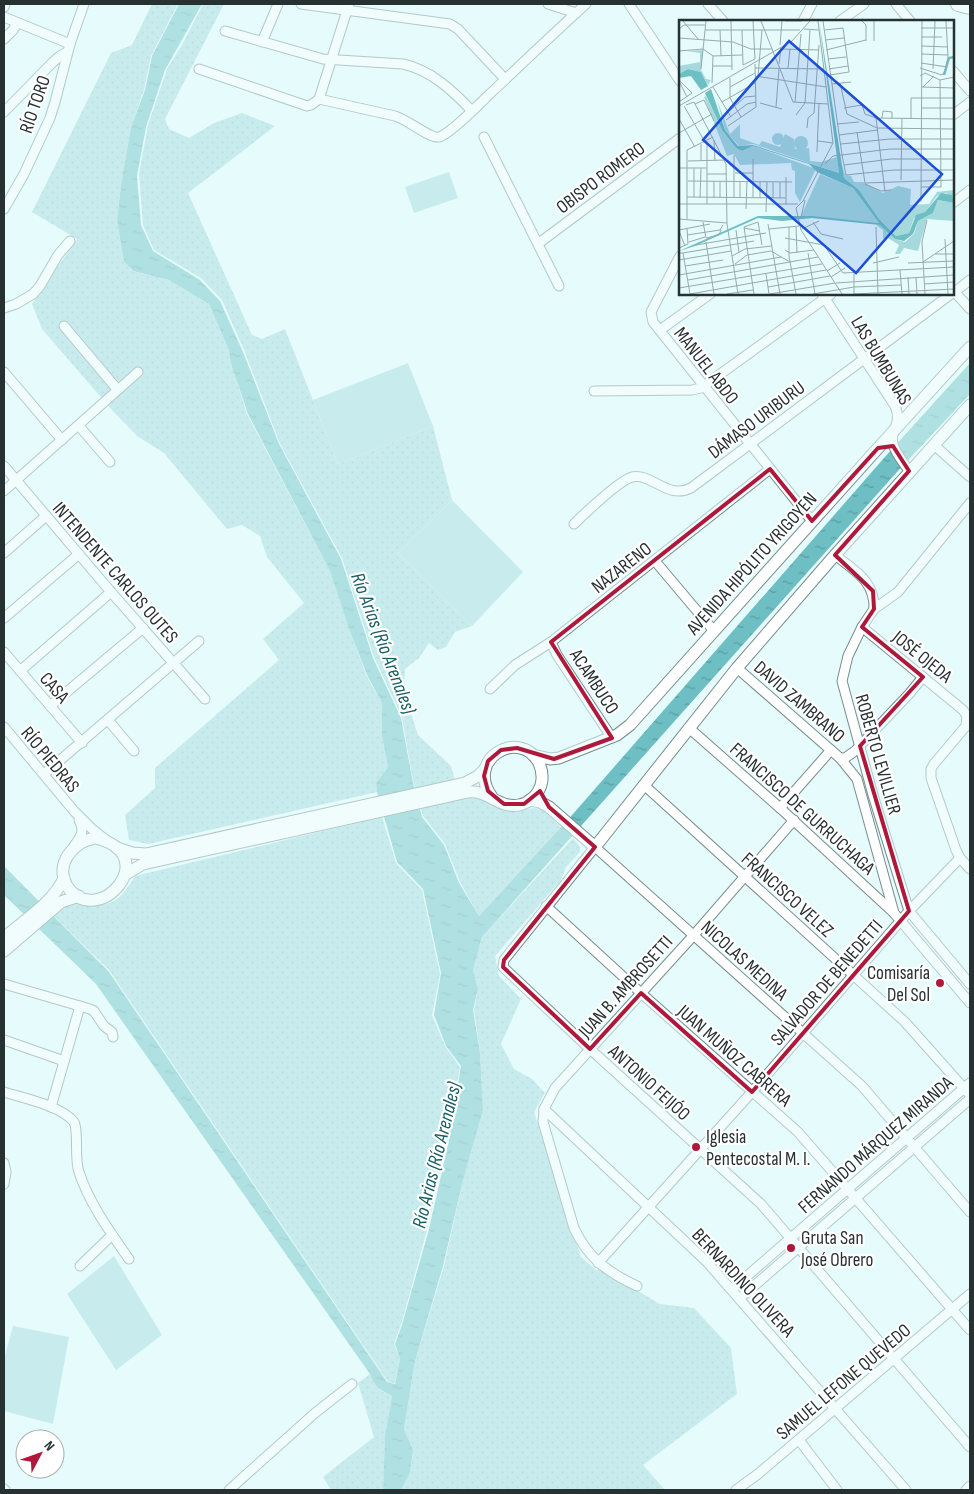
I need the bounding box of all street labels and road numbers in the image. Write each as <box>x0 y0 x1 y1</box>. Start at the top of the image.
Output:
street label: RÍO TORO <box>15 72 56 136</box>
street label: OBISPO ROMERO <box>552 137 650 219</box>
street label: LAS BUMBUNAS <box>845 312 916 409</box>
street label: MANUEL ABDO <box>669 323 743 409</box>
street label: DÁMASO URIBURU <box>704 376 810 464</box>
street label: AVENIDA HIPÓLITO YRIGOYEN <box>681 488 822 641</box>
street label: INTENDENTE CARLOS OUTES <box>47 498 183 648</box>
street label: NAZARENO <box>587 538 656 599</box>
street label: JOSÉ OJEDA <box>887 625 957 689</box>
street label: ACAMBUCO <box>564 644 623 719</box>
street label: DAVID ZAMBRANO <box>749 656 849 748</box>
street label: CASA <box>34 668 74 709</box>
street label: ROBERTO LEVILLIER <box>849 691 906 818</box>
street label: RÍO PIEDRAS <box>16 722 84 798</box>
street label: FRANCISCO DE GURRUCHAGA <box>725 738 880 881</box>
street label: FRANCISCO VELEZ <box>736 848 838 942</box>
street label: SALVADOR DE BENEDETTI <box>766 915 888 1051</box>
street label: NICOLAS MEDINA <box>696 916 793 1007</box>
street label: JUAN B. AMBROSETTI <box>573 931 678 1044</box>
street label: JUAN MUÑOZ CABRERA <box>671 1000 796 1113</box>
street label: ANTONIO FEIJÓO <box>603 1040 695 1126</box>
street label: FERNANDO MÁRQUEZ MIRANDA <box>794 1071 959 1219</box>
street label: BERNARDINO OLIVERA <box>687 1224 800 1343</box>
street label: SAMUEL LEFONE QUEVEDO <box>772 1319 916 1445</box>

